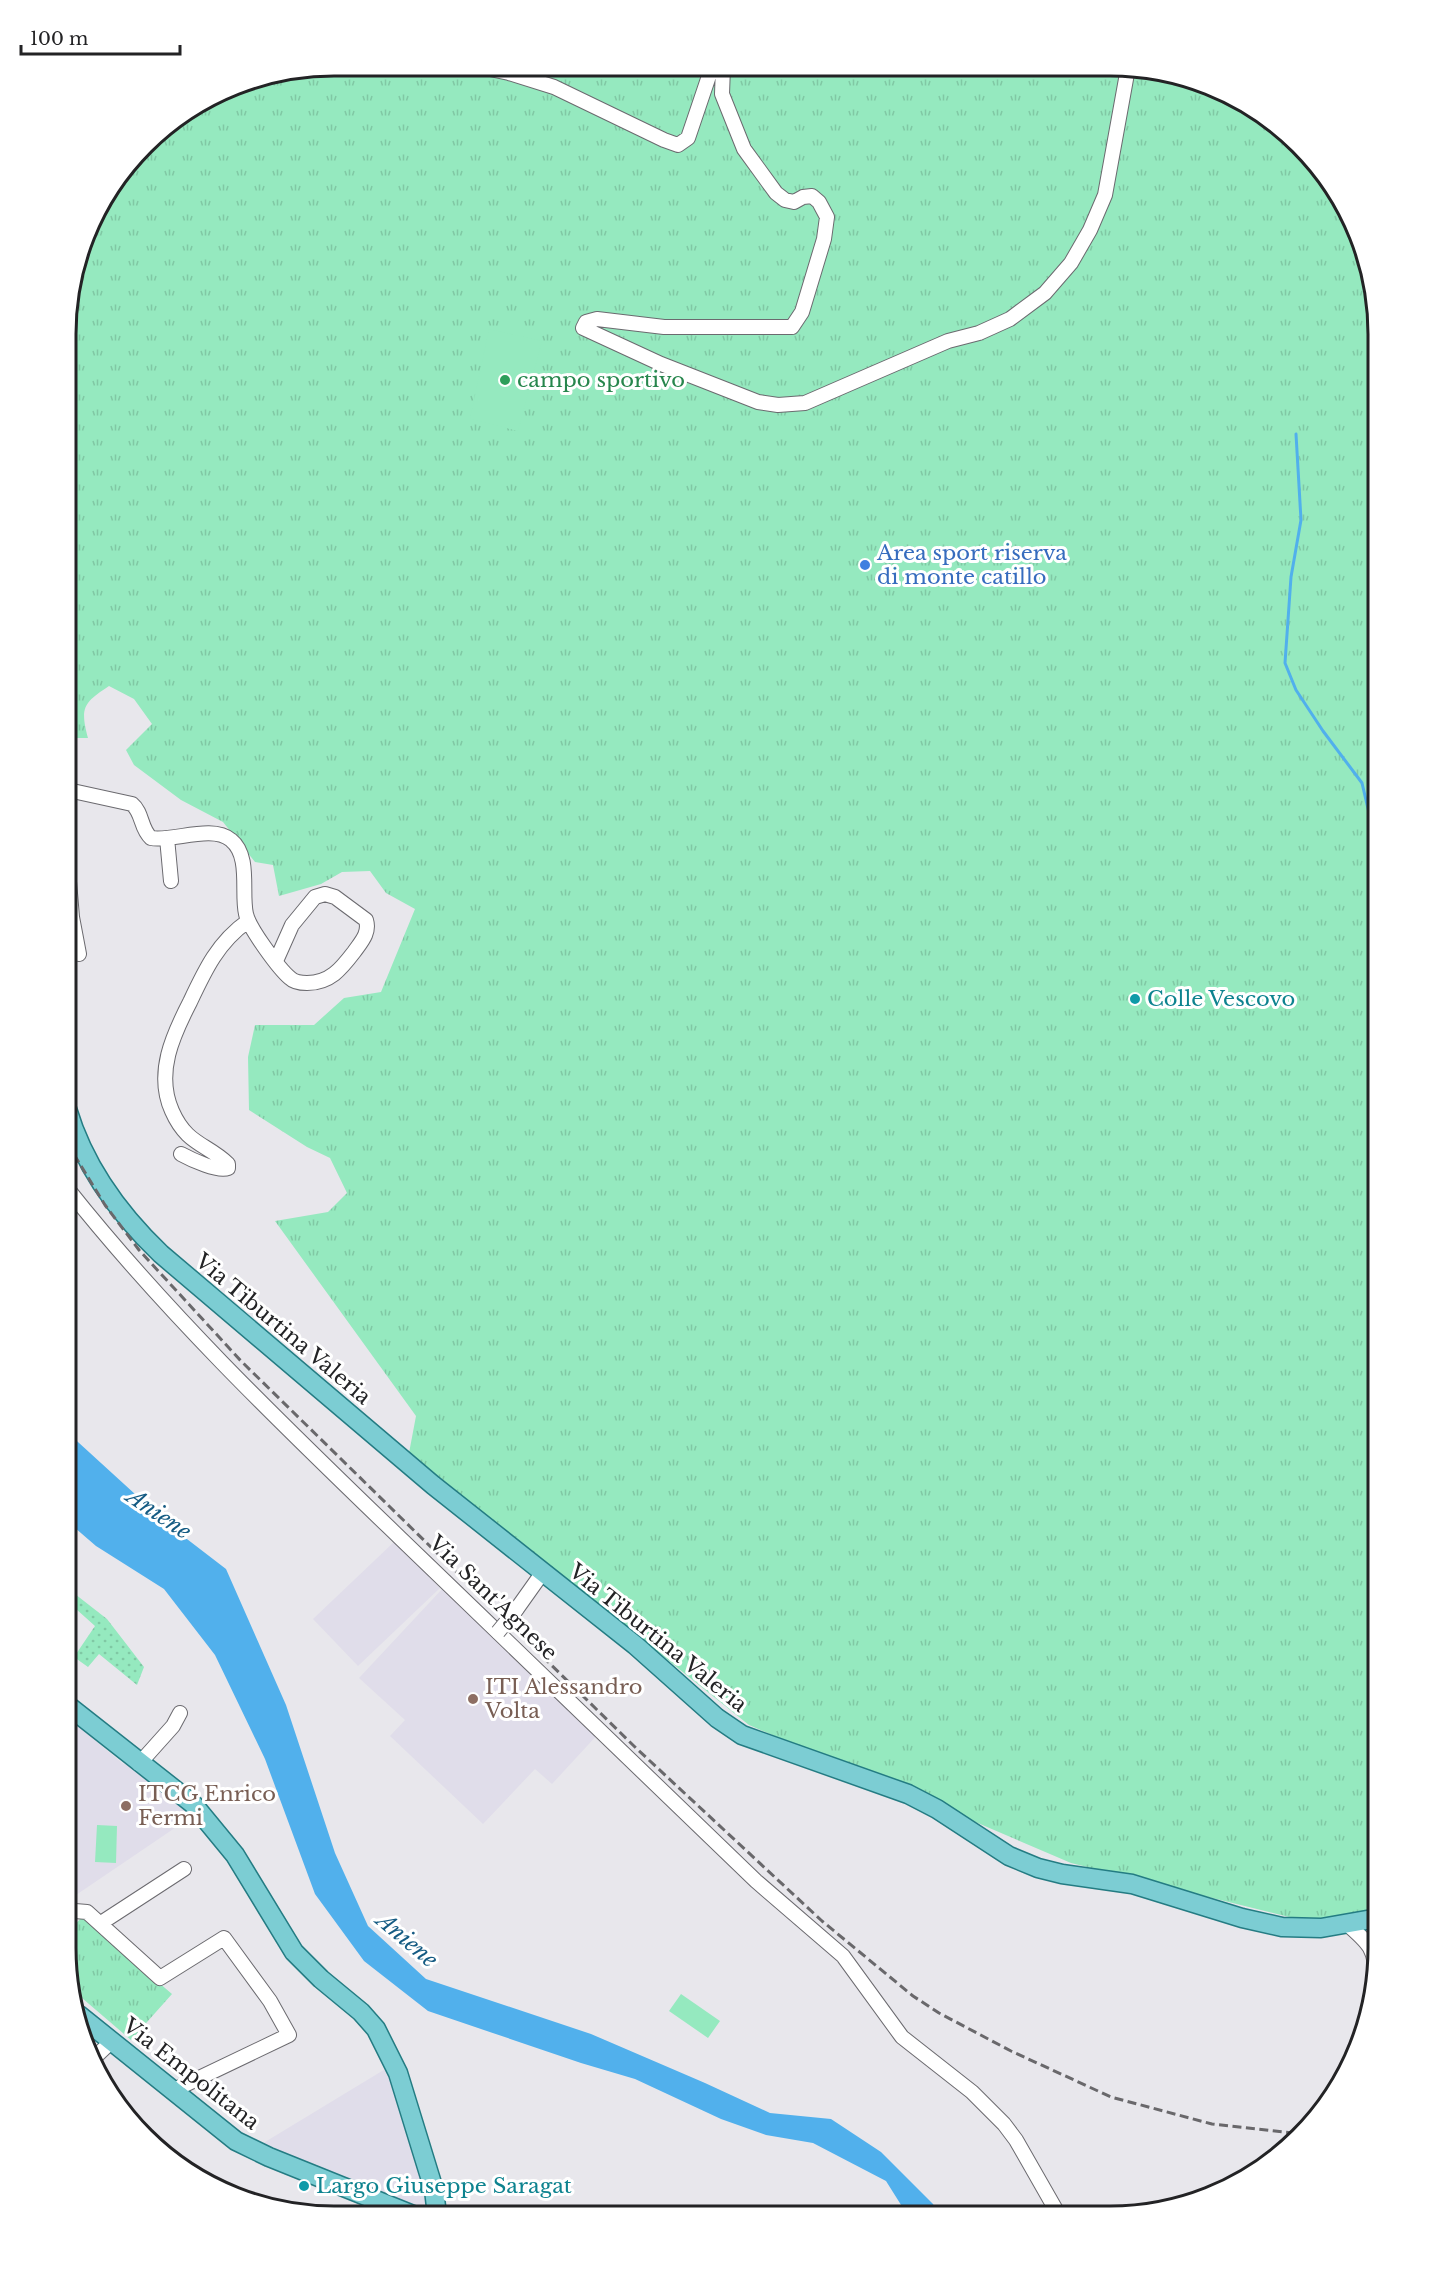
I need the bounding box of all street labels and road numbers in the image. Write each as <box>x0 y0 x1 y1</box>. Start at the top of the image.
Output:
street label: Via Tiburtina Valeria <box>189 1247 376 1410</box>
street label: Via Sant'Agnese <box>423 1529 563 1666</box>
street label: Via Tiburtina Valeria <box>563 1558 752 1718</box>
street label: Via Empolitana <box>117 2012 265 2136</box>

